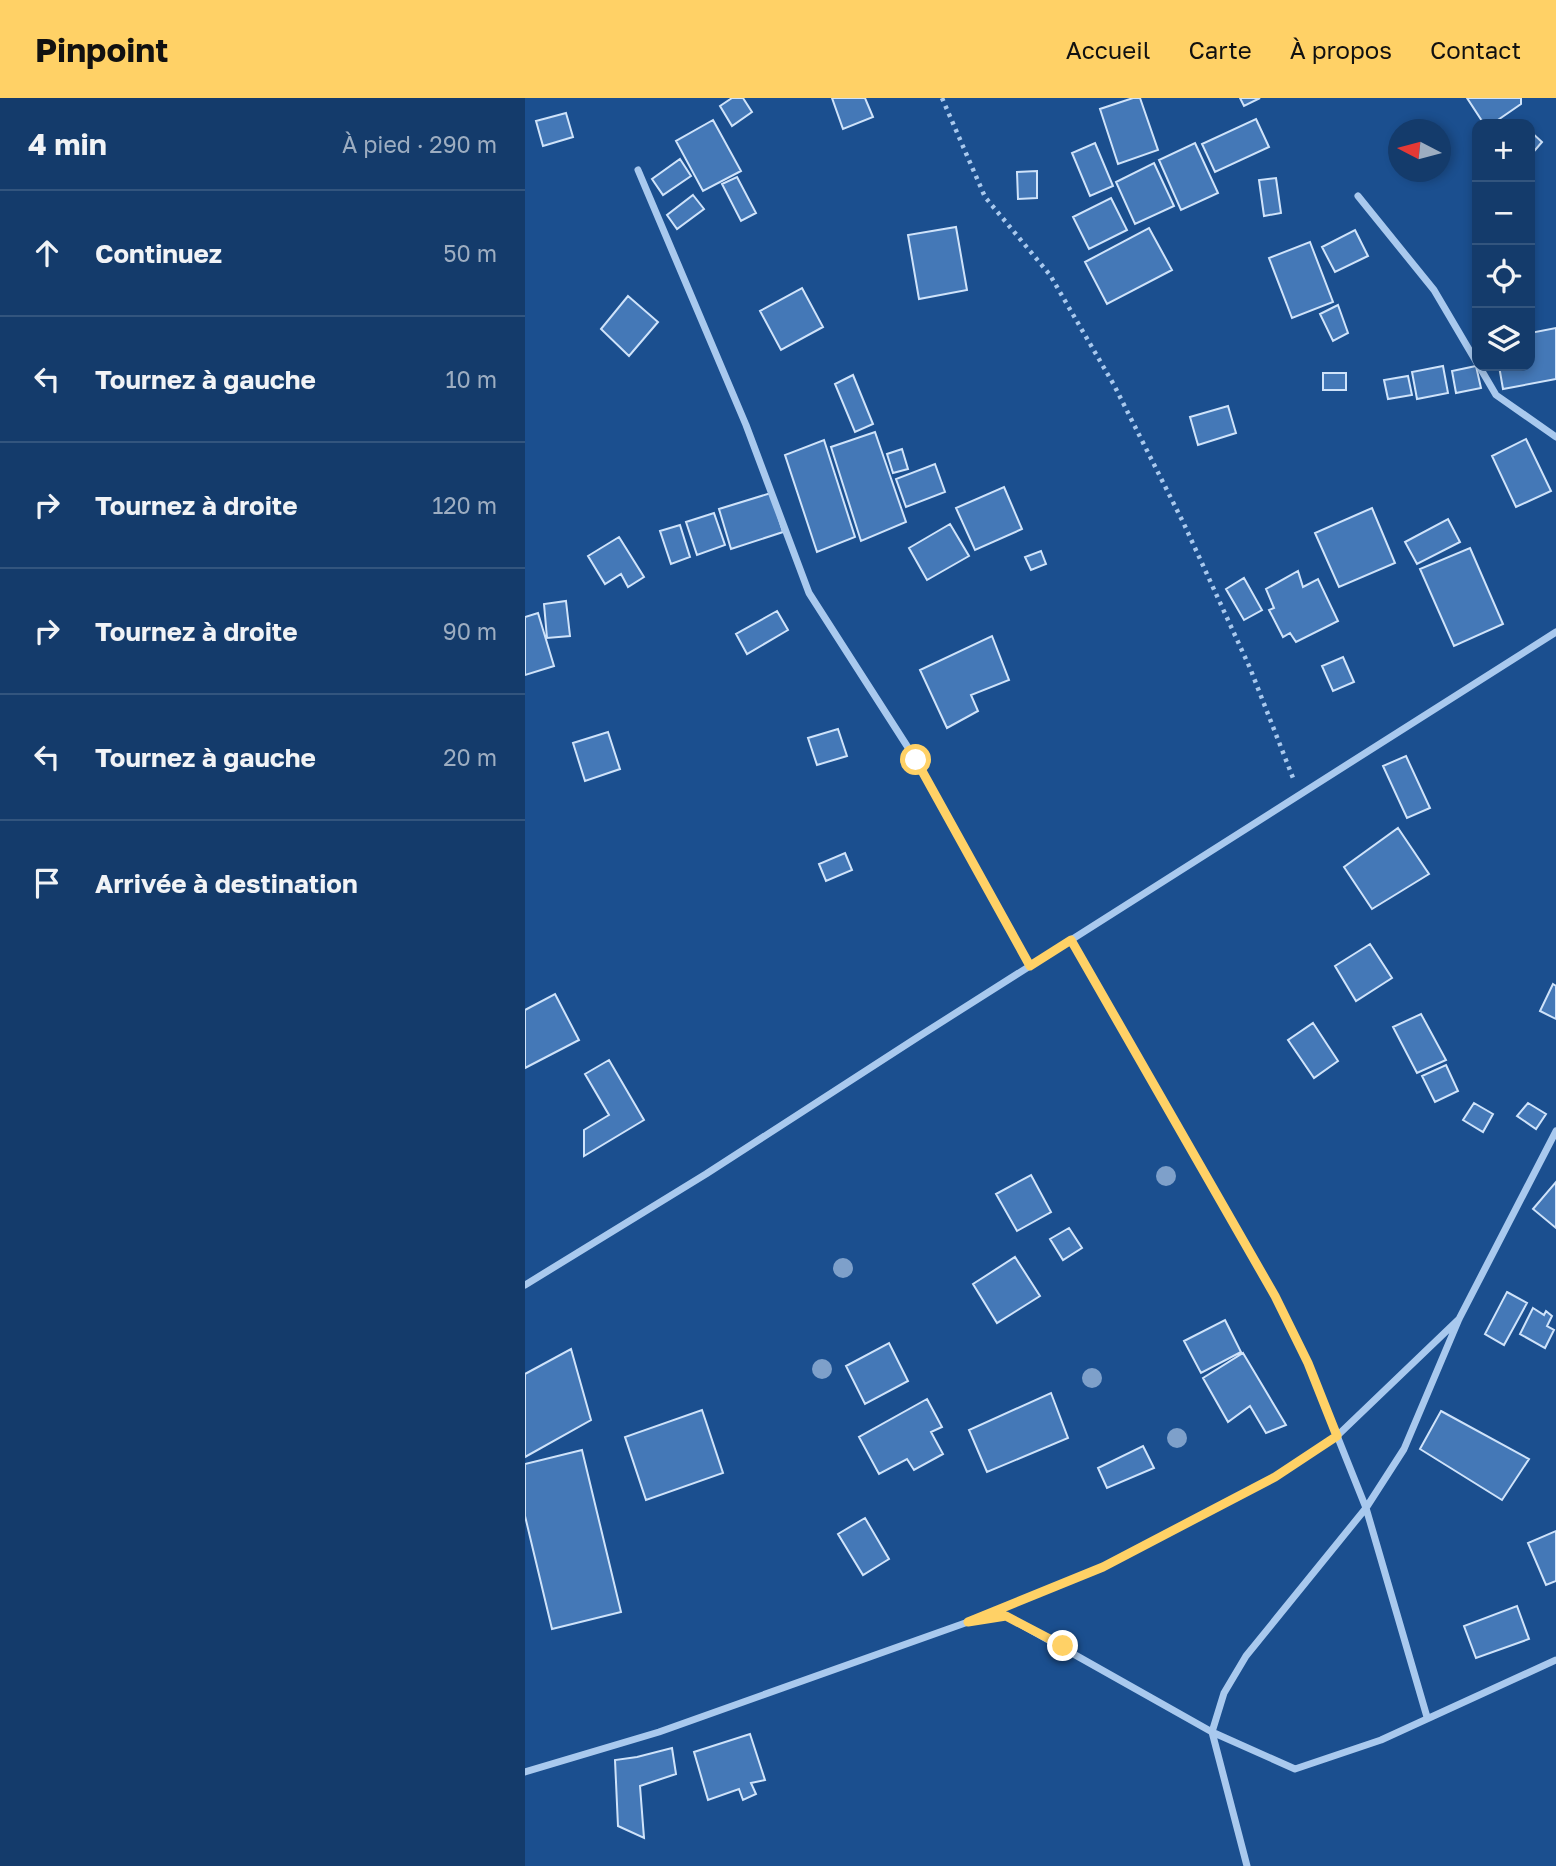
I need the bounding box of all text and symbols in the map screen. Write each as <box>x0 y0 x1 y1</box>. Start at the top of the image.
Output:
text: Pinpoint <box>35 30 168 69</box>
text: Accueil <box>1066 35 1150 64</box>
text: Carte <box>1188 35 1252 64</box>
text: À propos <box>1290 35 1392 64</box>
text: Contact <box>1430 35 1521 64</box>
north arrow <box>1388 119 1451 182</box>
map controls <box>1472 119 1535 371</box>
button: + <box>1472 119 1535 182</box>
text: 4 min <box>28 126 107 162</box>
text: À pied · 290 m <box>342 130 497 158</box>
button: − <box>1472 182 1535 245</box>
icon: ahead <box>28 234 66 272</box>
text: Continuez <box>95 238 222 269</box>
text: 50 m <box>443 239 497 267</box>
button: locate <box>1472 245 1535 308</box>
button: layers <box>1472 308 1535 371</box>
icon: left <box>28 360 66 398</box>
text: Tournez à gauche <box>95 364 316 395</box>
text: 10 m <box>445 365 497 393</box>
icon: right <box>28 486 66 524</box>
text: Tournez à droite <box>95 490 298 521</box>
text: 120 m <box>432 491 497 519</box>
icon: right <box>28 612 66 650</box>
text: Tournez à droite <box>95 616 298 647</box>
text: 90 m <box>443 617 497 645</box>
icon: left <box>28 738 66 776</box>
text: Tournez à gauche <box>95 742 316 773</box>
text: 20 m <box>443 743 497 771</box>
route start <box>900 744 931 775</box>
icon: arrive <box>28 864 66 902</box>
text: Arrivée à destination <box>95 868 358 899</box>
route end <box>1047 1630 1078 1661</box>

